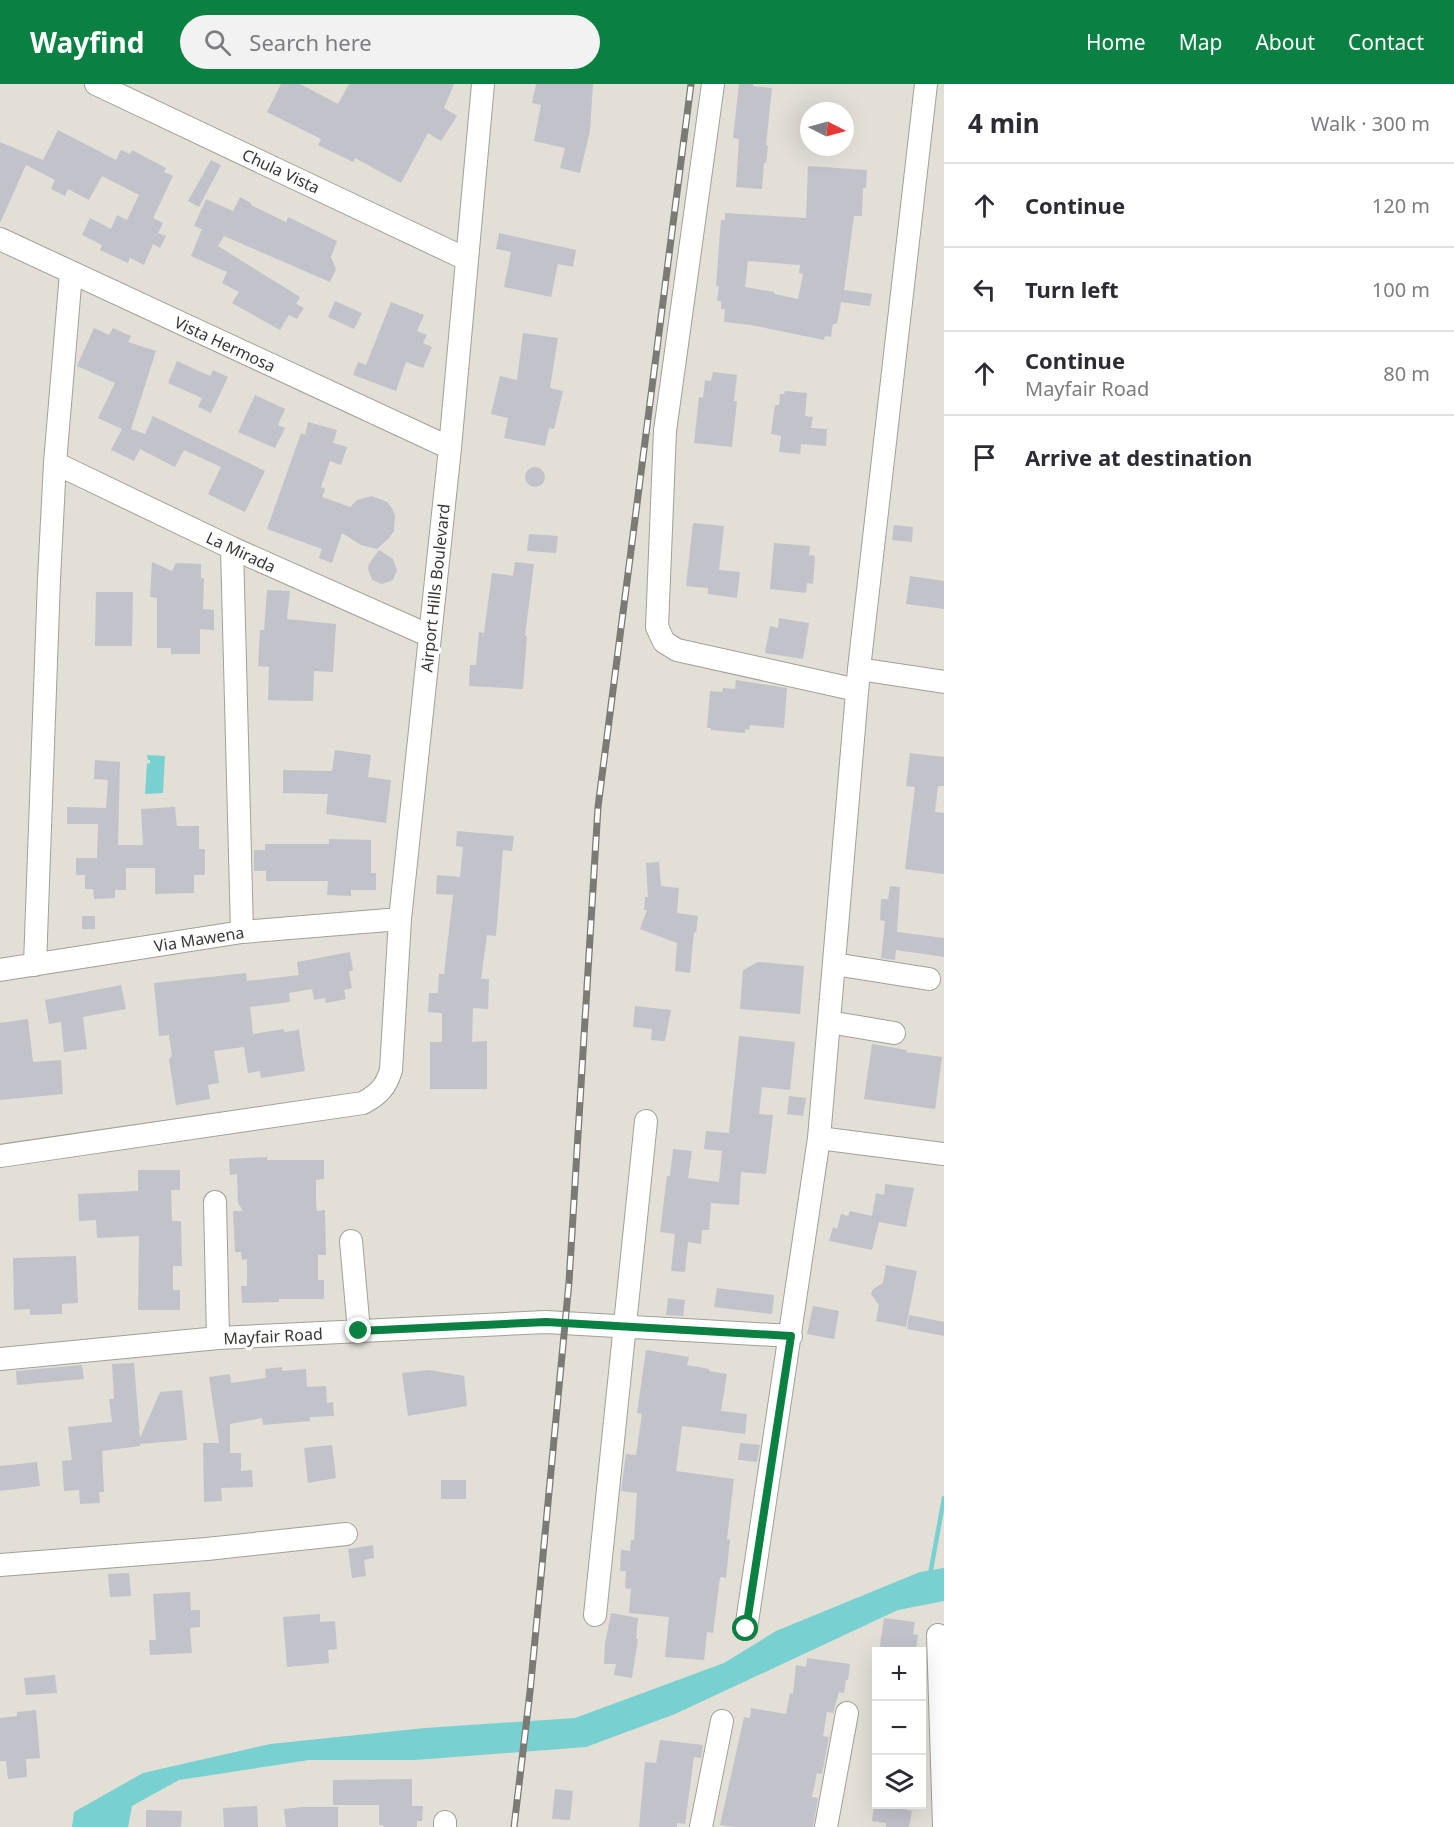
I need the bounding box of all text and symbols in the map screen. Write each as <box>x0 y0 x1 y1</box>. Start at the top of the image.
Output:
search box <box>180 15 600 69</box>
text: Wayfind <box>30 23 144 61</box>
icon: search <box>201 26 234 59</box>
text: Search here <box>249 27 372 57</box>
text: Home <box>1086 28 1146 56</box>
text: Map <box>1179 28 1222 56</box>
text: About <box>1255 28 1315 56</box>
text: Contact <box>1348 28 1424 56</box>
north arrow <box>800 102 854 156</box>
text: 4 min <box>968 105 1040 141</box>
text: Walk · 300 m <box>1311 110 1430 137</box>
street label: Chula Vista <box>239 143 323 199</box>
icon: ahead <box>968 189 1001 222</box>
text: Continue <box>1025 190 1125 220</box>
text: 120 m <box>1372 192 1430 219</box>
icon: left <box>968 273 1001 306</box>
text: Turn left <box>1025 274 1119 304</box>
text: 100 m <box>1372 276 1430 303</box>
street label: Vista Hermosa <box>171 311 279 377</box>
text: Continue <box>1025 345 1125 375</box>
icon: ahead <box>968 357 1001 390</box>
text: 80 m <box>1383 360 1430 387</box>
text: Mayfair Road <box>1025 375 1149 402</box>
icon: arrive <box>968 441 1001 474</box>
text: Arrive at destination <box>1025 442 1252 472</box>
street label: Airport Hills Boulevard <box>415 503 455 673</box>
street label: La Mirada <box>203 526 279 578</box>
street label: Via Mawena <box>152 921 246 957</box>
route end <box>345 1317 371 1343</box>
street label: Mayfair Road <box>223 1322 323 1350</box>
route start <box>732 1615 758 1641</box>
map controls <box>872 1647 926 1809</box>
button: + <box>872 1647 926 1701</box>
button: − <box>872 1701 926 1755</box>
button: layers <box>872 1755 926 1809</box>

